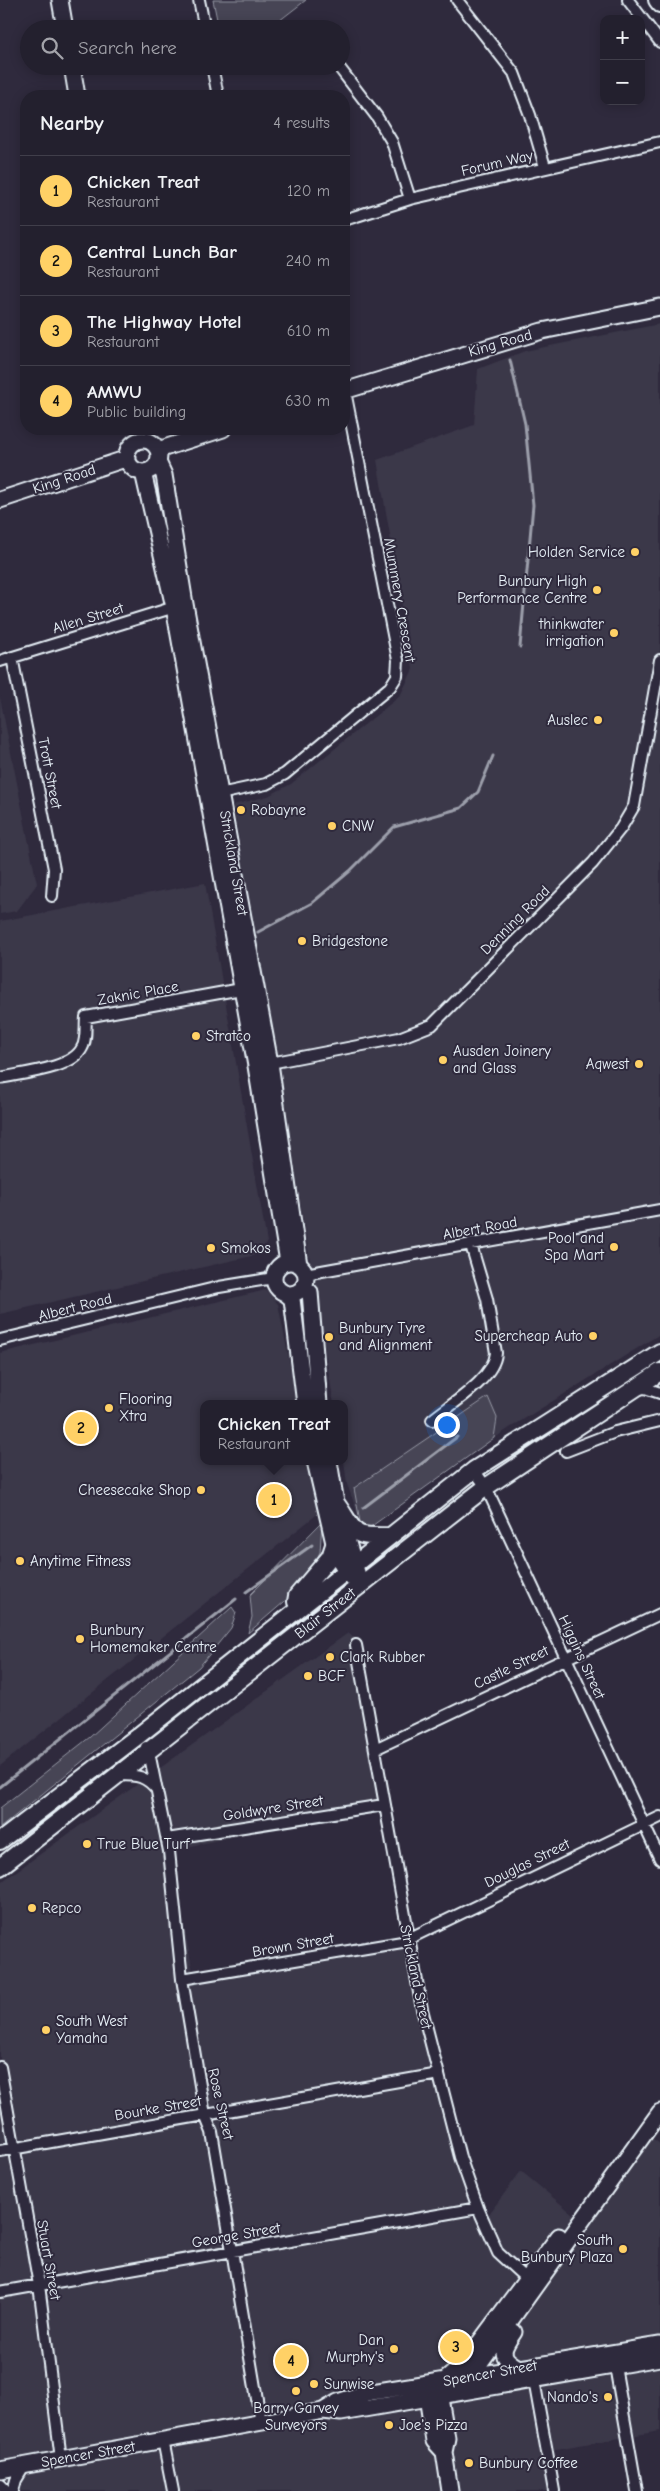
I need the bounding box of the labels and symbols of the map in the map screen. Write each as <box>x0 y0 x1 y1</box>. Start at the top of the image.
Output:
street label: Forum Way <box>459 146 535 180</box>
street label: King Road <box>466 325 534 361</box>
street label: King Road <box>30 460 98 498</box>
street label: Mummery Crescent <box>380 536 420 664</box>
place label: Holden Service <box>528 543 625 561</box>
marker: Holden Service <box>629 546 641 558</box>
place label: Bunbury High Performance Centre <box>457 572 587 607</box>
marker: Bunbury High Performance Centre <box>591 584 603 596</box>
street label: Allen Street <box>50 598 127 637</box>
place label: thinkwater irrigation <box>538 615 604 650</box>
marker: thinkwater irrigation <box>608 627 620 639</box>
place label: Auslec <box>547 711 588 729</box>
marker: Auslec <box>592 714 604 726</box>
street label: Trott Street <box>34 736 66 811</box>
place label: Robayne <box>251 801 306 819</box>
marker: Robayne <box>235 804 247 816</box>
street label: Strickland Street <box>216 809 252 918</box>
place label: CNW <box>342 817 374 835</box>
marker: CNW <box>326 820 338 832</box>
street label: Denning Road <box>477 882 553 958</box>
place label: Bridgestone <box>312 932 388 950</box>
marker: Bridgestone <box>296 935 308 947</box>
street label: Zaknic Place <box>96 977 180 1009</box>
place label: Stratco <box>206 1027 251 1045</box>
marker: Stratco <box>190 1030 202 1042</box>
place label: Ausden Joinery and Glass <box>453 1042 551 1077</box>
marker: Ausden Joinery and Glass <box>437 1054 449 1066</box>
place label: Aqwest <box>586 1055 630 1073</box>
marker: Aqwest <box>633 1058 645 1070</box>
street label: Albert Road <box>441 1213 519 1243</box>
place label: Pool and Spa Mart <box>544 1229 605 1264</box>
place label: Smokos <box>221 1239 271 1257</box>
marker: Pool and Spa Mart <box>608 1241 620 1253</box>
marker: Smokos <box>205 1242 217 1254</box>
street label: Albert Road <box>36 1289 114 1325</box>
place label: Bunbury Tyre and Alignment <box>339 1319 433 1354</box>
place label: Supercheap Auto <box>474 1327 583 1345</box>
marker: Supercheap Auto <box>587 1330 599 1342</box>
marker: Bunbury Tyre and Alignment <box>323 1331 335 1343</box>
place label: Flooring Xtra <box>119 1390 172 1425</box>
marker: Flooring Xtra <box>103 1402 115 1414</box>
pin: 2 <box>65 1409 97 1447</box>
your location <box>434 1412 460 1438</box>
place label: Cheesecake Shop <box>78 1481 191 1499</box>
pin: 1 <box>258 1481 290 1519</box>
marker: Cheesecake Shop <box>195 1484 207 1496</box>
place label: Anytime Fitness <box>30 1552 131 1570</box>
marker: Anytime Fitness <box>14 1555 26 1567</box>
street label: Blair Street <box>291 1583 360 1642</box>
street label: Higgins Street <box>555 1612 610 1703</box>
place label: Bunbury Homemaker Centre <box>90 1621 217 1656</box>
marker: Bunbury Homemaker Centre <box>74 1633 86 1645</box>
street label: Castle Street <box>471 1641 552 1693</box>
place label: Clark Rubber <box>340 1648 425 1666</box>
marker: Clark Rubber <box>324 1651 336 1663</box>
place label: BCF <box>318 1667 346 1685</box>
marker: BCF <box>302 1670 314 1682</box>
street label: Goldwyre Street <box>222 1791 325 1825</box>
street label: Douglas Street <box>481 1834 573 1891</box>
place label: True Blue Turf <box>97 1835 190 1853</box>
marker: True Blue Turf <box>81 1838 93 1850</box>
place label: Repco <box>42 1899 81 1917</box>
marker: Repco <box>26 1902 38 1914</box>
street label: Strickland Street <box>396 1923 436 2032</box>
street label: Brown Street <box>251 1929 336 1961</box>
place label: South West Yamaha <box>56 2012 128 2047</box>
marker: South West Yamaha <box>40 2024 52 2036</box>
street label: Rose Street <box>204 2066 238 2142</box>
street label: Bourke Street <box>113 2091 204 2124</box>
street label: George Street <box>190 2218 282 2252</box>
street label: Stuart Street <box>33 2219 65 2302</box>
place label: South Bunbury Plaza <box>521 2231 613 2266</box>
marker: South Bunbury Plaza <box>617 2243 629 2255</box>
pin: 3 <box>440 2328 472 2366</box>
place label: Dan Murphy's <box>326 2331 384 2366</box>
pin: 4 <box>275 2342 307 2380</box>
marker: Dan Murphy's <box>388 2343 400 2355</box>
street label: Spencer Street <box>441 2356 539 2390</box>
place label: Sunwise <box>324 2375 375 2393</box>
marker: Sunwise <box>308 2378 320 2390</box>
marker: Barry Garvey Surveyors <box>290 2385 302 2397</box>
place label: Nando's <box>547 2388 598 2406</box>
marker: Nando's <box>602 2391 614 2403</box>
place label: Barry Garvey Surveyors <box>253 2399 339 2434</box>
place label: Joe's Pizza <box>399 2416 468 2434</box>
marker: Joe's Pizza <box>383 2419 395 2431</box>
street label: Spencer Street <box>39 2437 137 2471</box>
place label: Bunbury Coffee <box>479 2454 578 2472</box>
marker: Bunbury Coffee <box>463 2457 475 2469</box>

